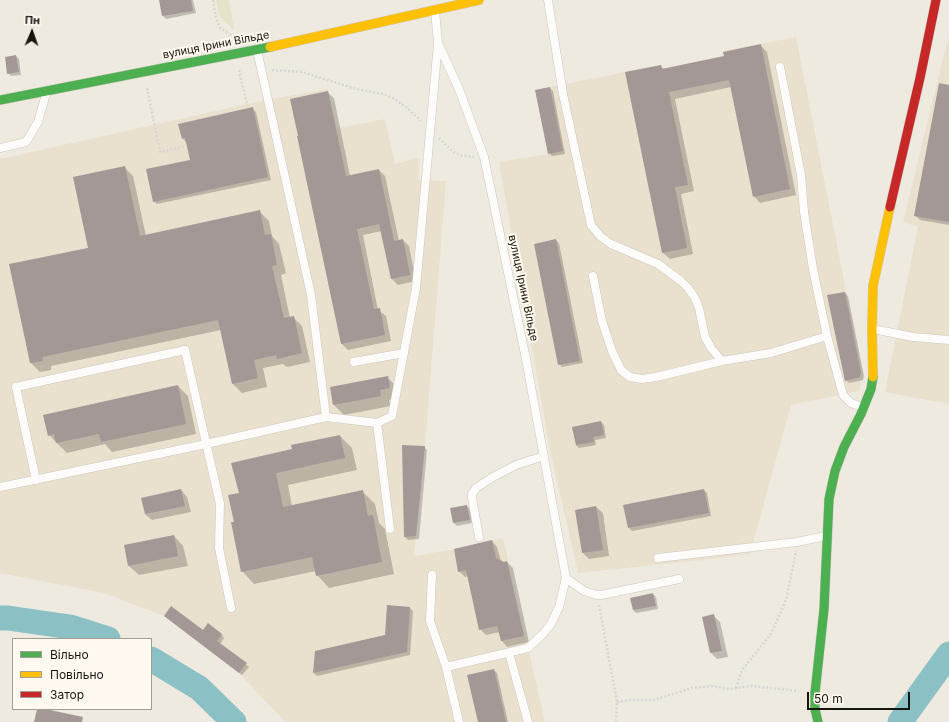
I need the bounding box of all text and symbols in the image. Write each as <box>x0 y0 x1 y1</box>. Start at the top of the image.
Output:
north arrow <box>12 12 52 52</box>
text: Пн <box>25 13 40 27</box>
street label: вулиця Ірини Вільде <box>162 28 270 62</box>
street label: вулиця Ірини Вільде <box>505 234 541 342</box>
legend <box>12 638 152 710</box>
text: Вільно <box>50 647 89 662</box>
text: Повільно <box>50 667 104 682</box>
scale bar <box>809 684 912 710</box>
text: Затор <box>50 687 84 702</box>
text: 50 m <box>814 691 843 706</box>

